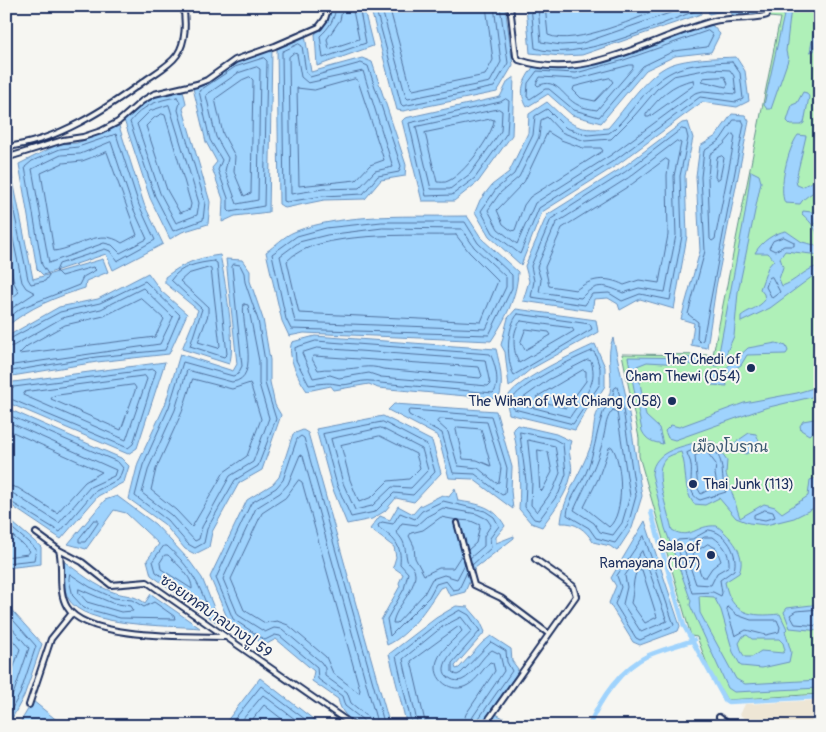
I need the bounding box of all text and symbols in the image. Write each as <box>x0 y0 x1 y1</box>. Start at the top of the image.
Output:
place label: The Chedi of Cham Thewi (054) <box>625 350 741 386</box>
marker: The Chedi of Cham Thewi (054) <box>745 362 757 374</box>
place label: The Wihan of Wat Chiang (058) <box>468 392 662 411</box>
marker: The Wihan of Wat Chiang (058) <box>666 395 678 407</box>
park label: เมืองโบราณ <box>692 437 768 457</box>
place label: Thai Junk (113) <box>703 475 794 494</box>
marker: Thai Junk (113) <box>687 478 699 490</box>
place label: Sala of Ramayana (107) <box>599 537 701 573</box>
marker: Sala of Ramayana (107) <box>705 549 717 561</box>
street label: ซอยเทศบาลบางปู 59 <box>155 571 276 663</box>

